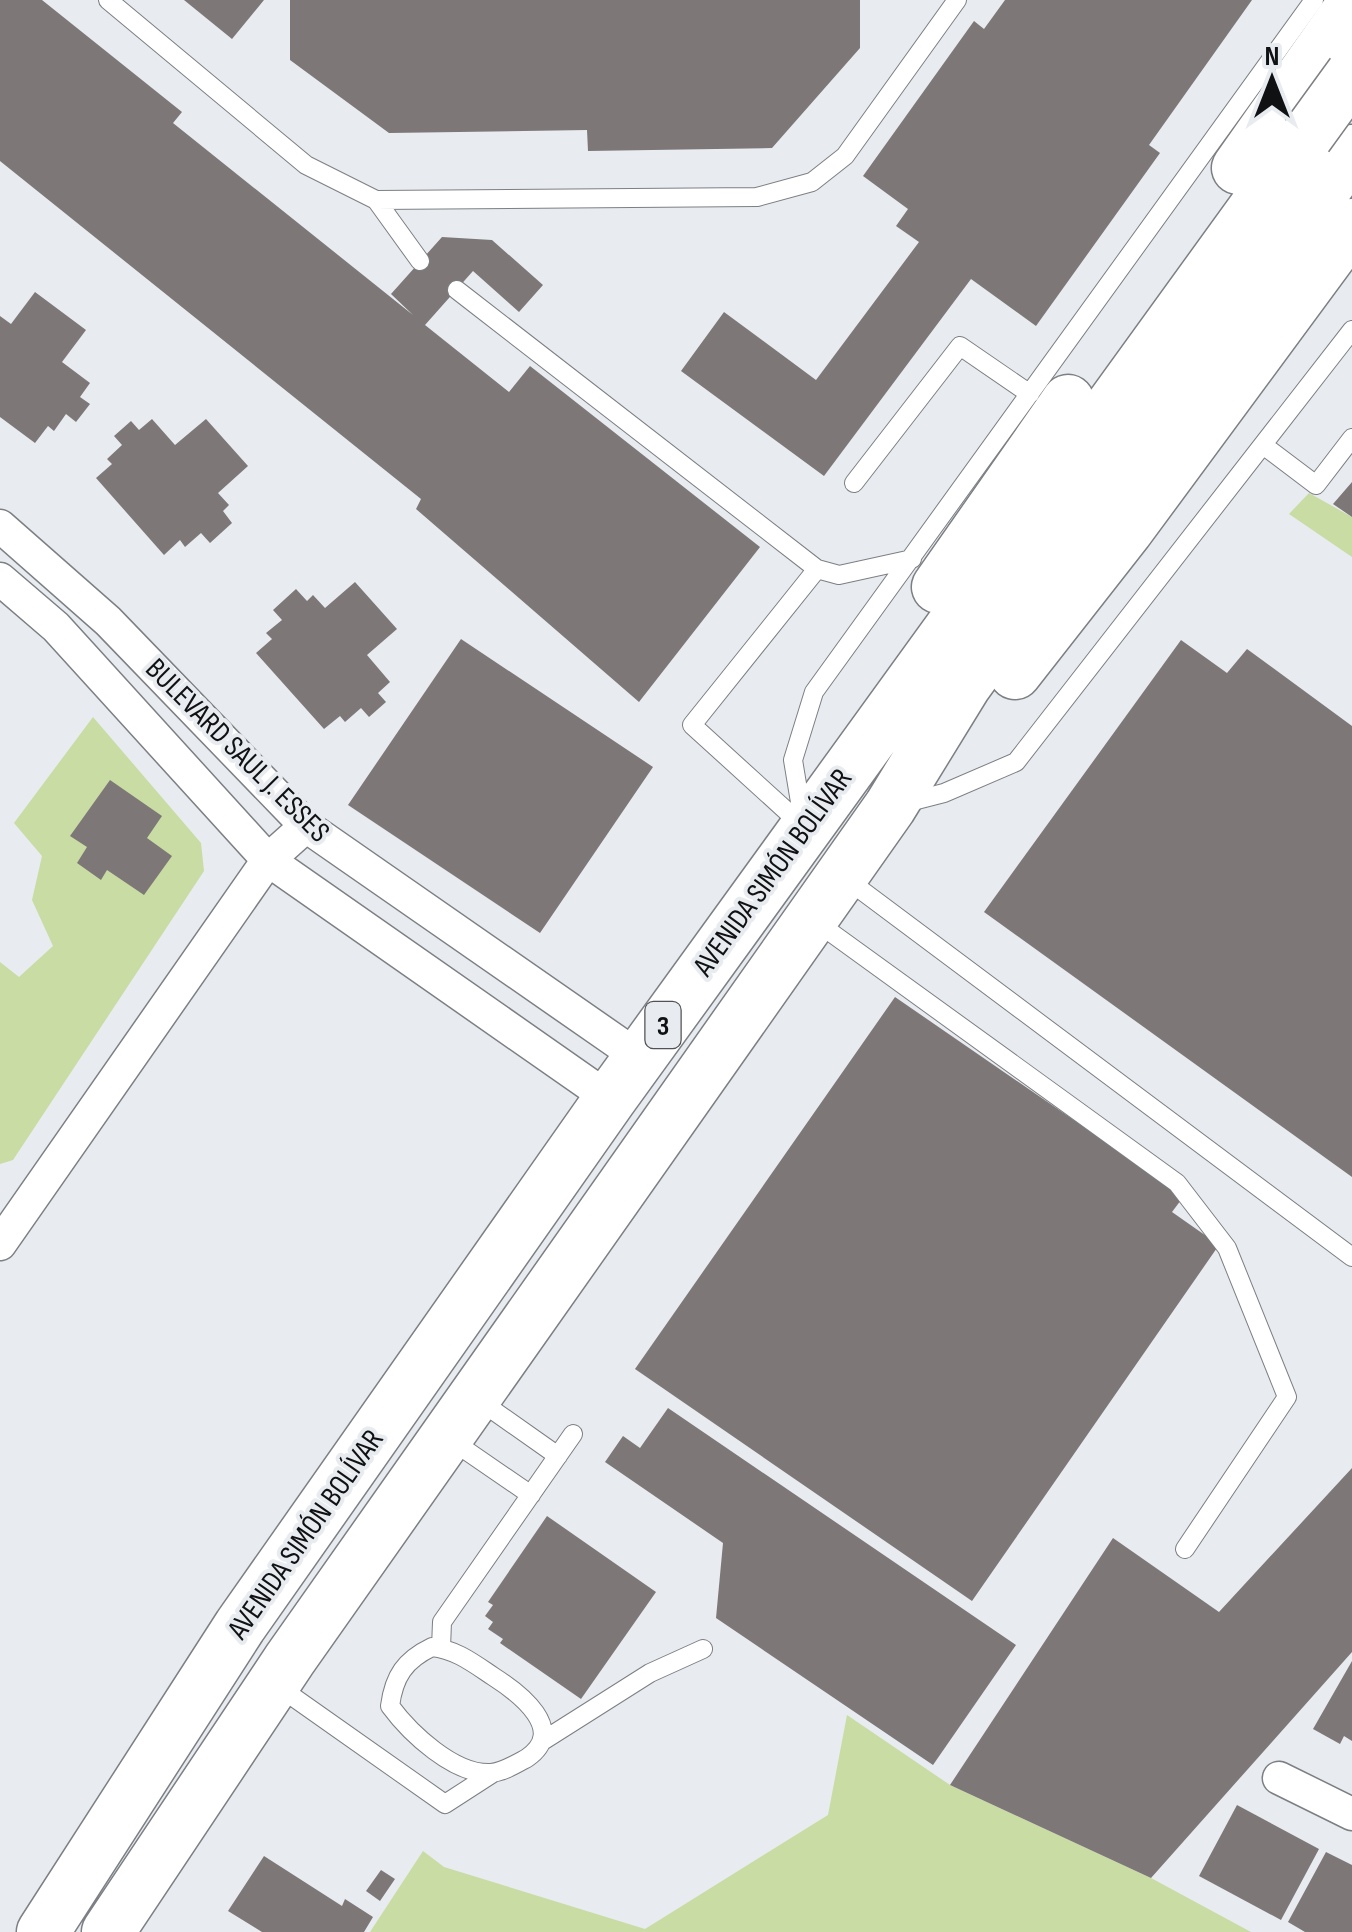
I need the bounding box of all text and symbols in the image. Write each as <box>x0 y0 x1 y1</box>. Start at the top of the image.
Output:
north arrow <box>1222 30 1322 130</box>
text: N <box>1265 40 1279 73</box>
street label: BULEVARD SAUL J. ESSES <box>138 651 337 850</box>
street label: AVENIDA SIMÓN BOLÍVAR <box>685 762 860 984</box>
road number: 3 <box>646 1002 680 1048</box>
street label: AVENIDA SIMÓN BOLÍVAR <box>220 1423 392 1647</box>

